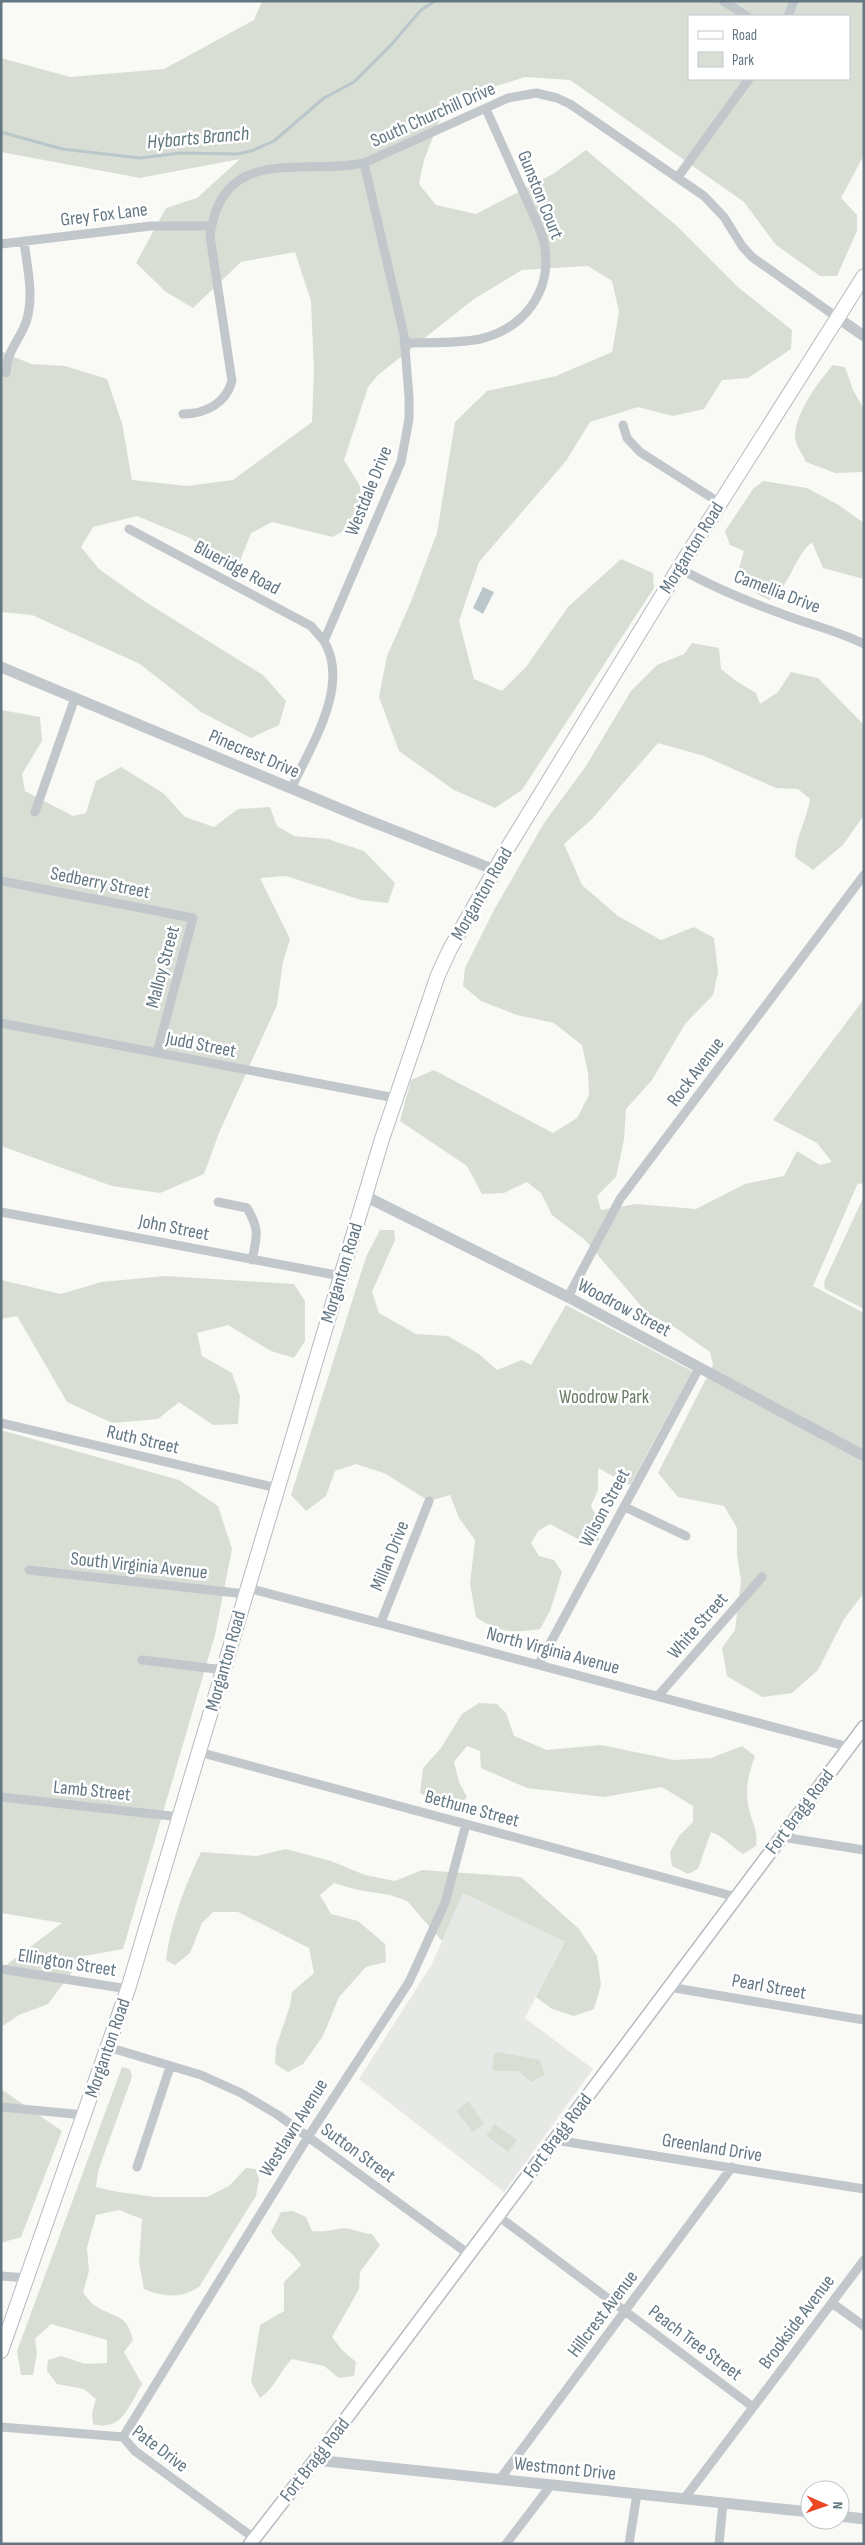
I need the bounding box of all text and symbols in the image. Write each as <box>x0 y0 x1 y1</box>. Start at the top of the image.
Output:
legend <box>688 15 850 80</box>
text: Road <box>732 26 757 45</box>
text: Park <box>732 51 754 70</box>
street label: South Churchill Drive <box>367 77 499 153</box>
water label: Hybarts Branch <box>146 122 250 154</box>
street label: Gunston Court <box>512 147 568 243</box>
street label: Grey Fox Lane <box>59 198 149 232</box>
street label: Westdale Drive <box>341 443 397 539</box>
street label: Morganton Road <box>655 498 729 598</box>
street label: Blueridge Road <box>190 536 284 600</box>
street label: Camellia Drive <box>731 565 823 619</box>
street label: Pinecrest Drive <box>205 725 303 783</box>
street label: Morganton Road <box>446 843 518 945</box>
street label: Sedberry Street <box>48 862 152 904</box>
street label: Malloy Street <box>141 923 185 1010</box>
street label: Judd Street <box>163 1027 238 1063</box>
street label: Rock Avenue <box>663 1033 729 1111</box>
street label: John Street <box>136 1210 211 1246</box>
street label: Morganton Road <box>316 1220 368 1326</box>
street label: Woodrow Street <box>573 1274 675 1342</box>
park label: Woodrow Park <box>559 1386 650 1409</box>
street label: Ruth Street <box>104 1420 182 1460</box>
street label: Wilson Street <box>575 1465 635 1551</box>
street label: Millan Drive <box>366 1518 414 1594</box>
street label: South Virginia Avenue <box>69 1547 209 1585</box>
street label: White Street <box>663 1588 733 1664</box>
street label: Morganton Road <box>201 1608 251 1714</box>
street label: North Virginia Avenue <box>484 1622 622 1680</box>
street label: Fort Bragg Road <box>761 1765 839 1859</box>
street label: Lamb Street <box>52 1776 132 1807</box>
street label: Bethune Street <box>422 1785 522 1833</box>
street label: Ellington Street <box>16 1944 118 1982</box>
street label: Pearl Street <box>730 1969 808 2005</box>
street label: Morganton Road <box>80 1995 136 2101</box>
street label: Westlawn Avenue <box>255 2075 333 2181</box>
street label: Fort Bragg Road <box>519 2089 597 2183</box>
street label: Sutton Street <box>316 2118 400 2188</box>
street label: Greenland Drive <box>660 2129 764 2167</box>
street label: Hillcrest Avenue <box>563 2266 643 2362</box>
street label: Brookside Avenue <box>754 2270 840 2374</box>
street label: Peach Tree Street <box>644 2300 747 2386</box>
street label: Fort Bragg Road <box>275 2413 355 2507</box>
street label: Pate Drive <box>127 2420 193 2478</box>
street label: Westmont Drive <box>513 2452 617 2486</box>
north arrow <box>800 2480 850 2530</box>
text: N <box>829 2501 846 2509</box>

